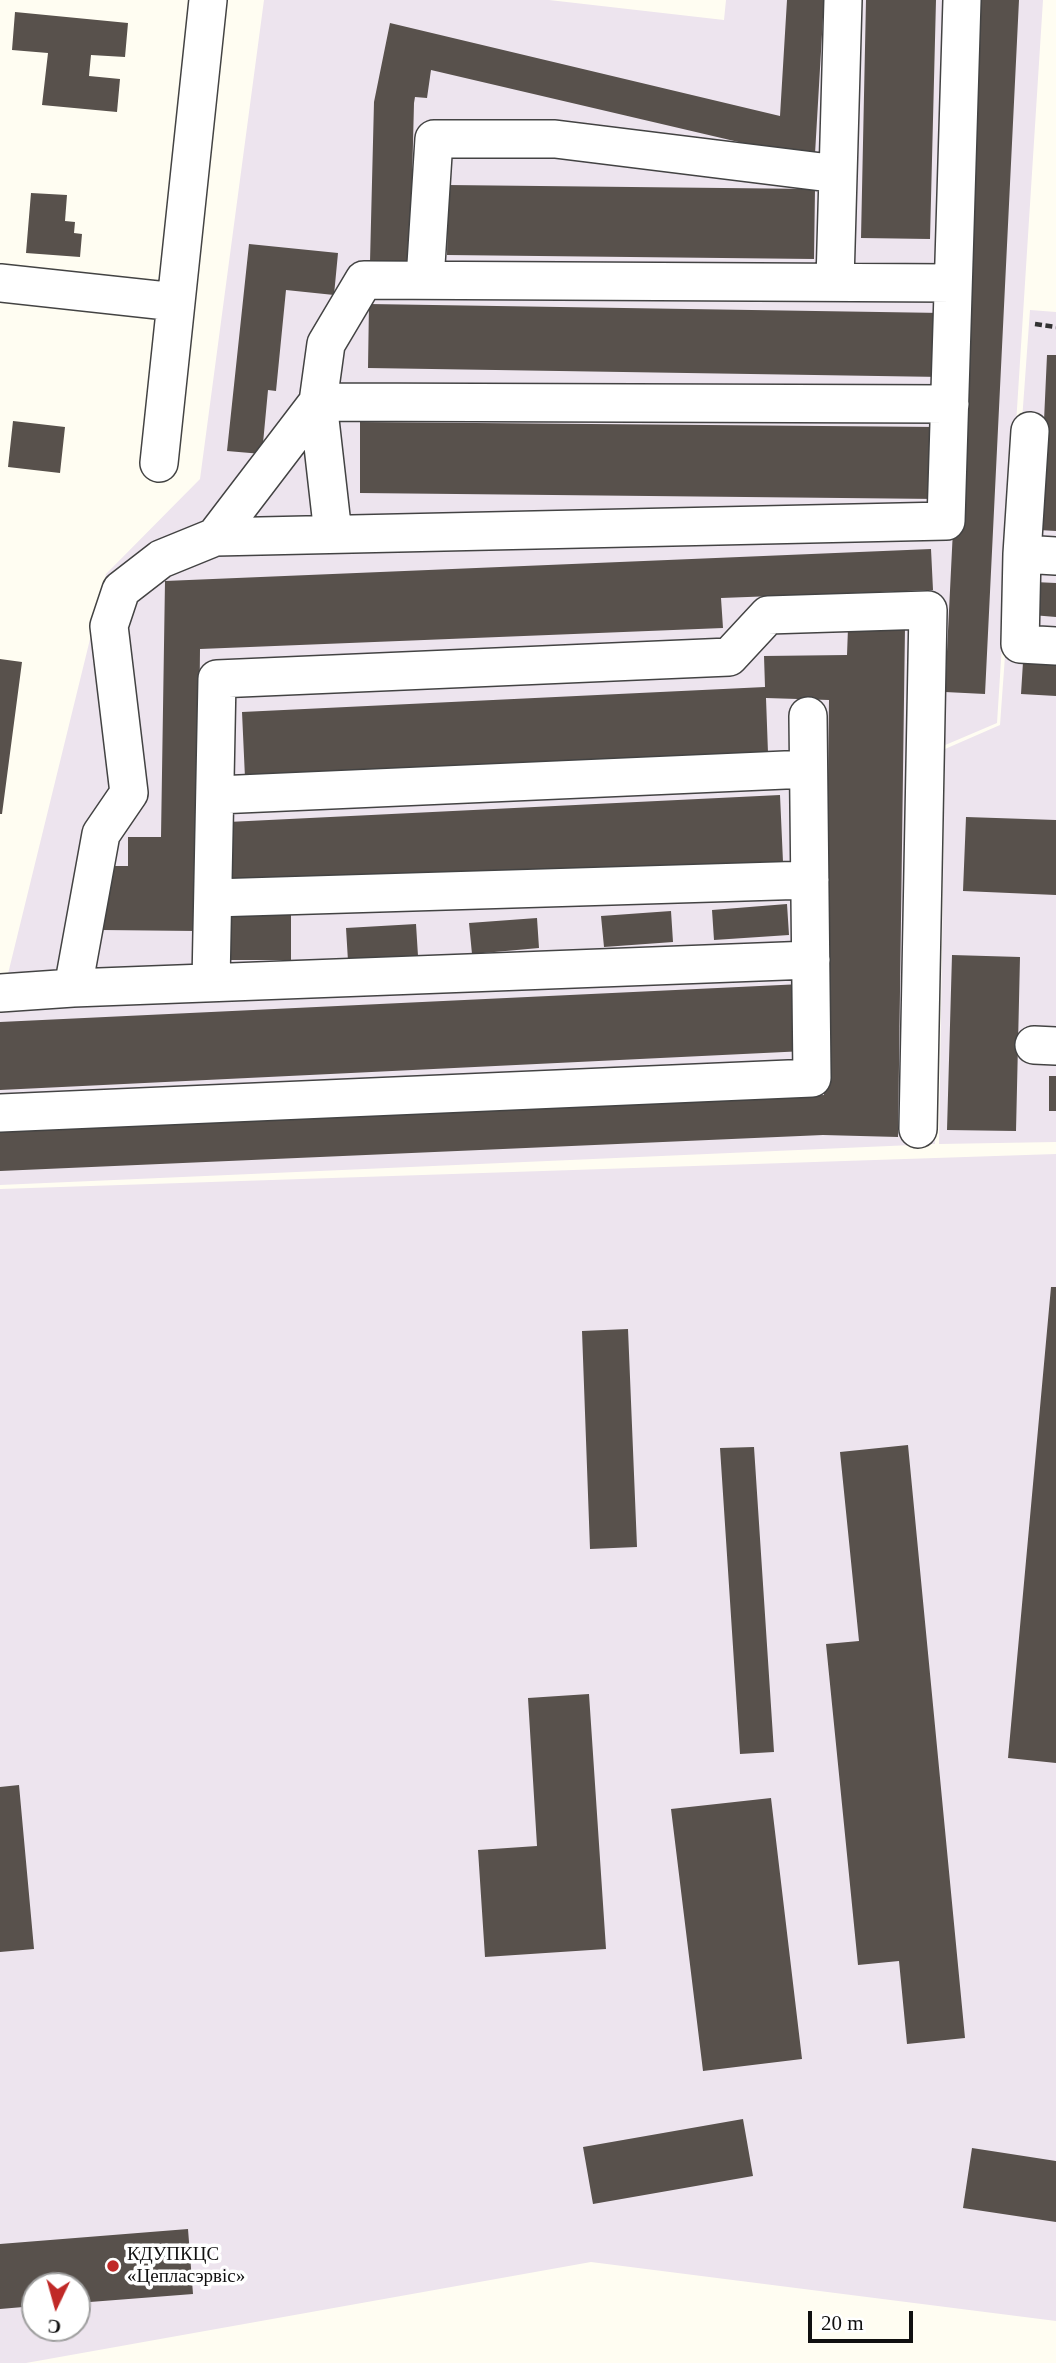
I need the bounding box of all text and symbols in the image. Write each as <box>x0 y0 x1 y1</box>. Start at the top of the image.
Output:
place label: КДУПКЦС «Цепласэрвіс» <box>127 2244 245 2288</box>
marker: КДУПКЦС «Цепласэрвіс» <box>105 2258 121 2274</box>
north arrow <box>21 2272 91 2342</box>
scale bar <box>811 2296 916 2340</box>
text: 20 m <box>821 2311 864 2335</box>
text: С <box>47 2315 62 2337</box>

